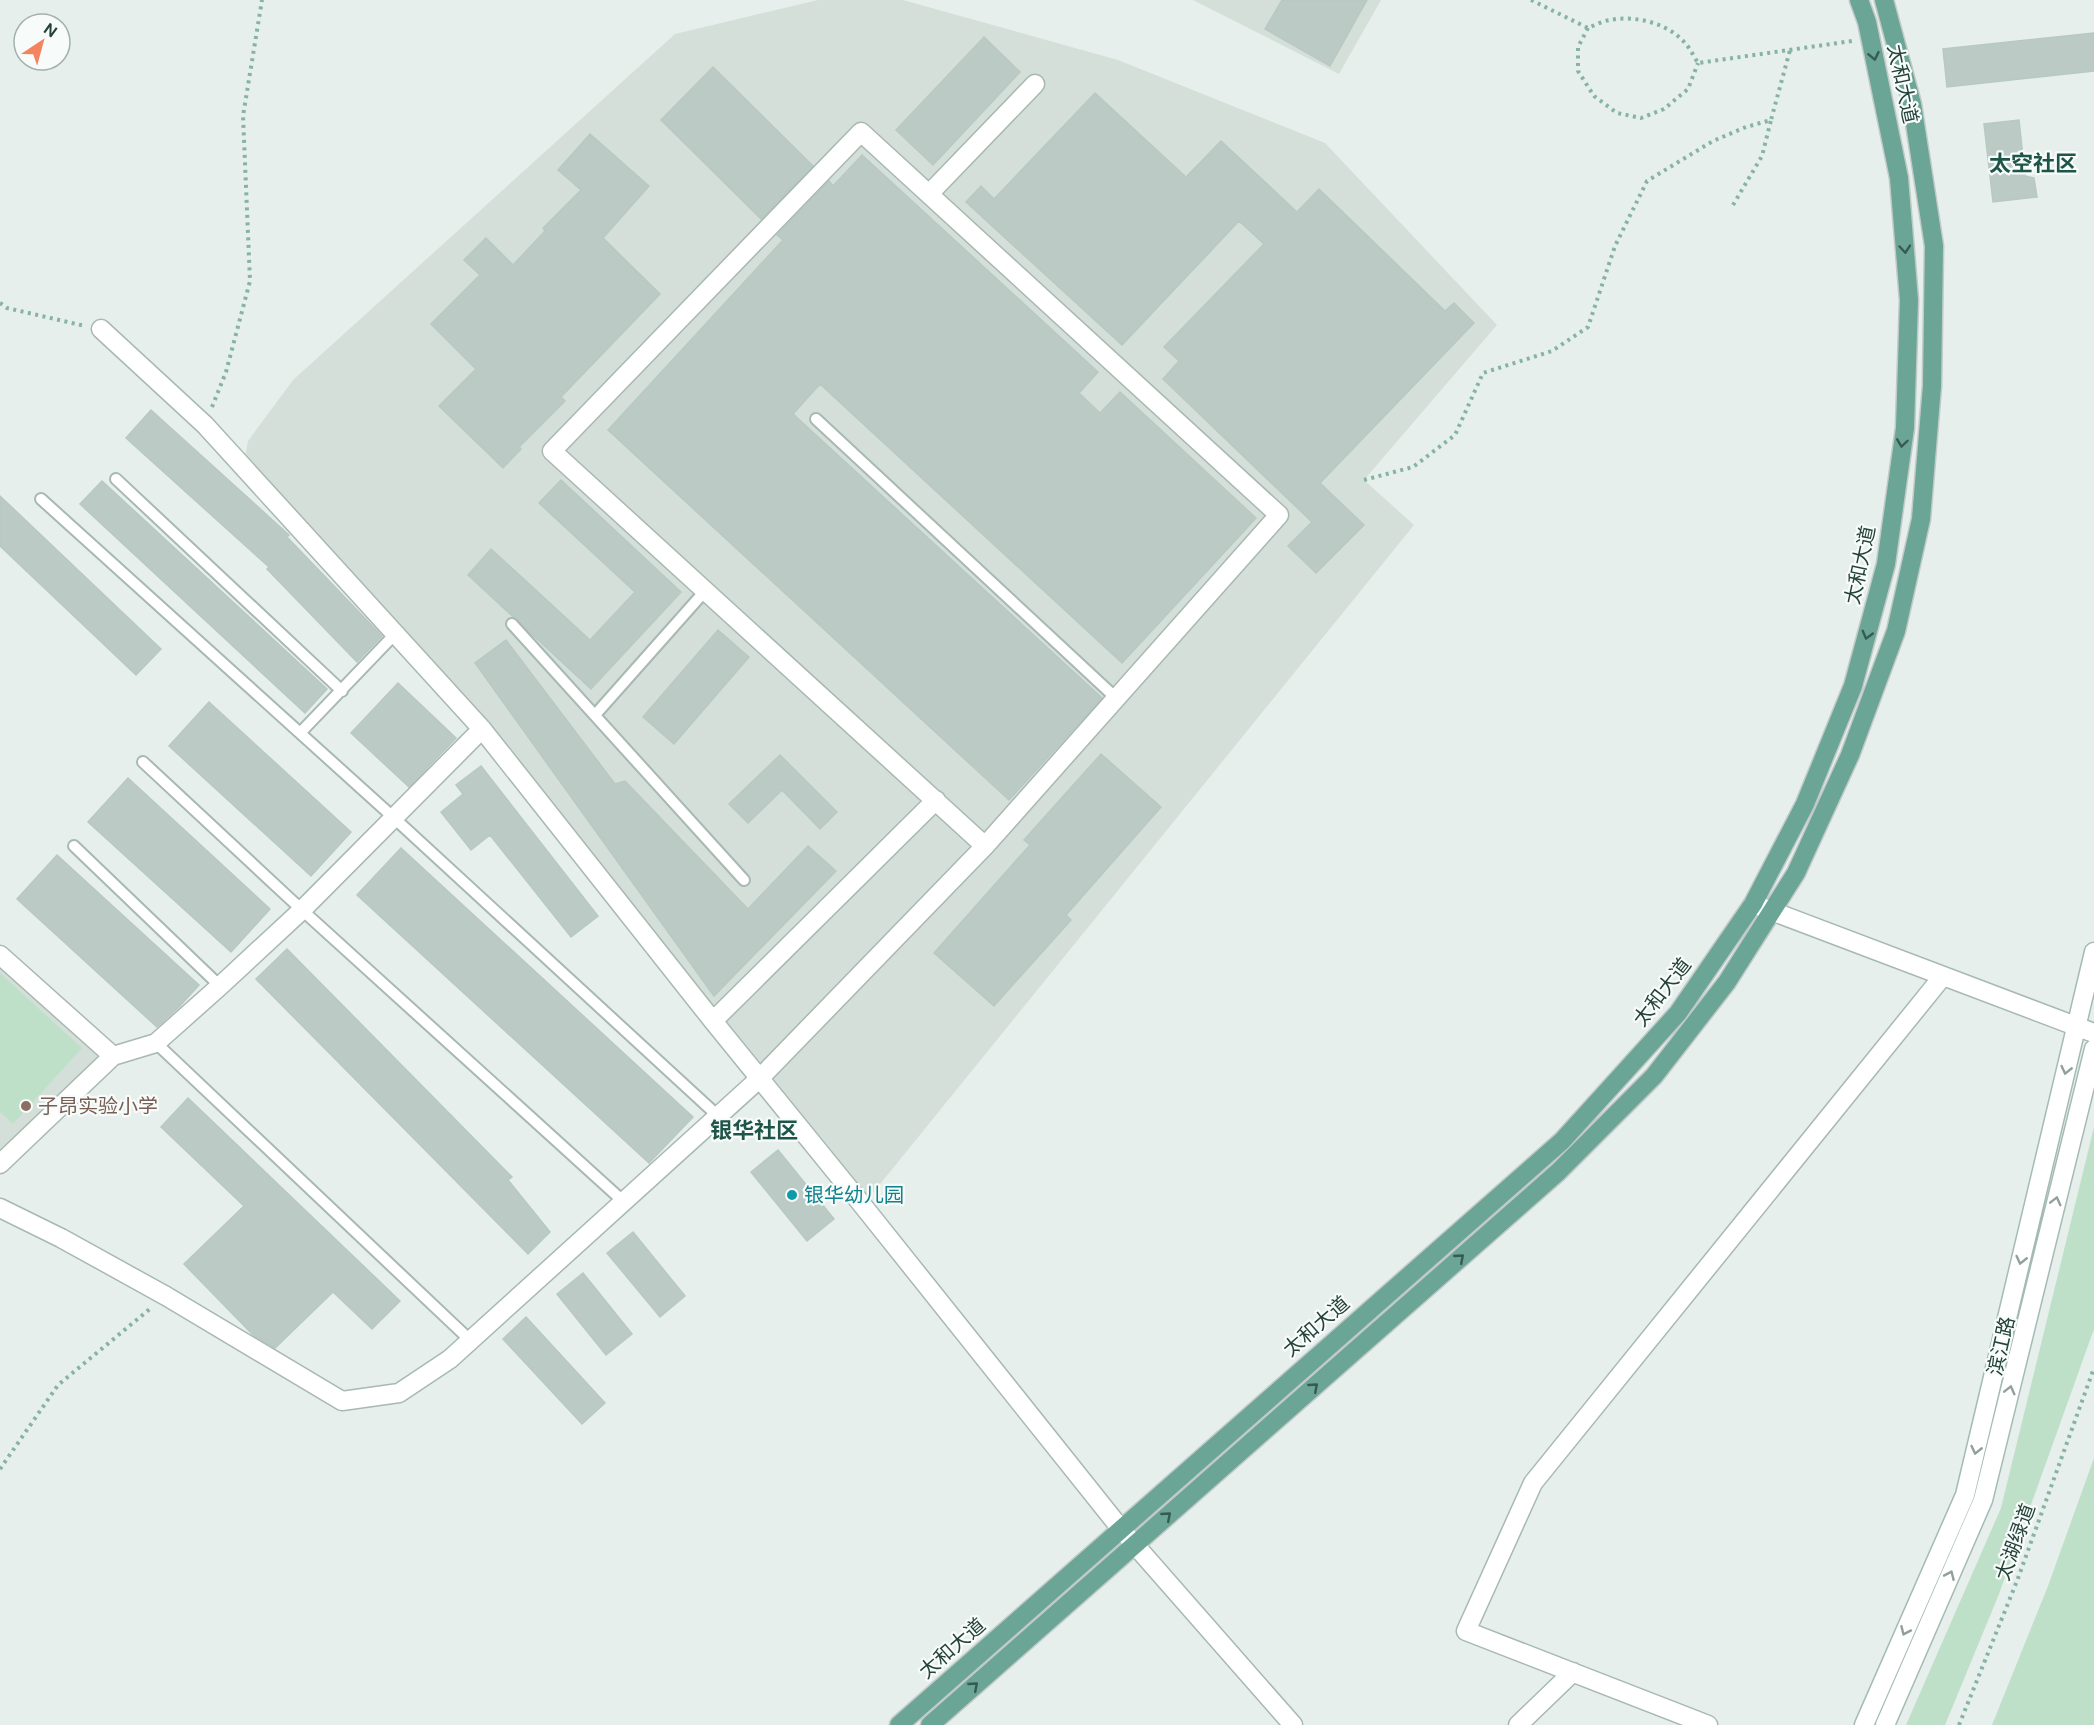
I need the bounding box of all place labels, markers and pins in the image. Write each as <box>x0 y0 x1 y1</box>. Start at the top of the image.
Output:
place label: 子昂实验小学 <box>38 1093 158 1119</box>
marker: 子昂实验小学 <box>19 1099 33 1113</box>
place label: 银华幼儿园 <box>804 1182 904 1208</box>
marker: 银华幼儿园 <box>785 1188 799 1202</box>

